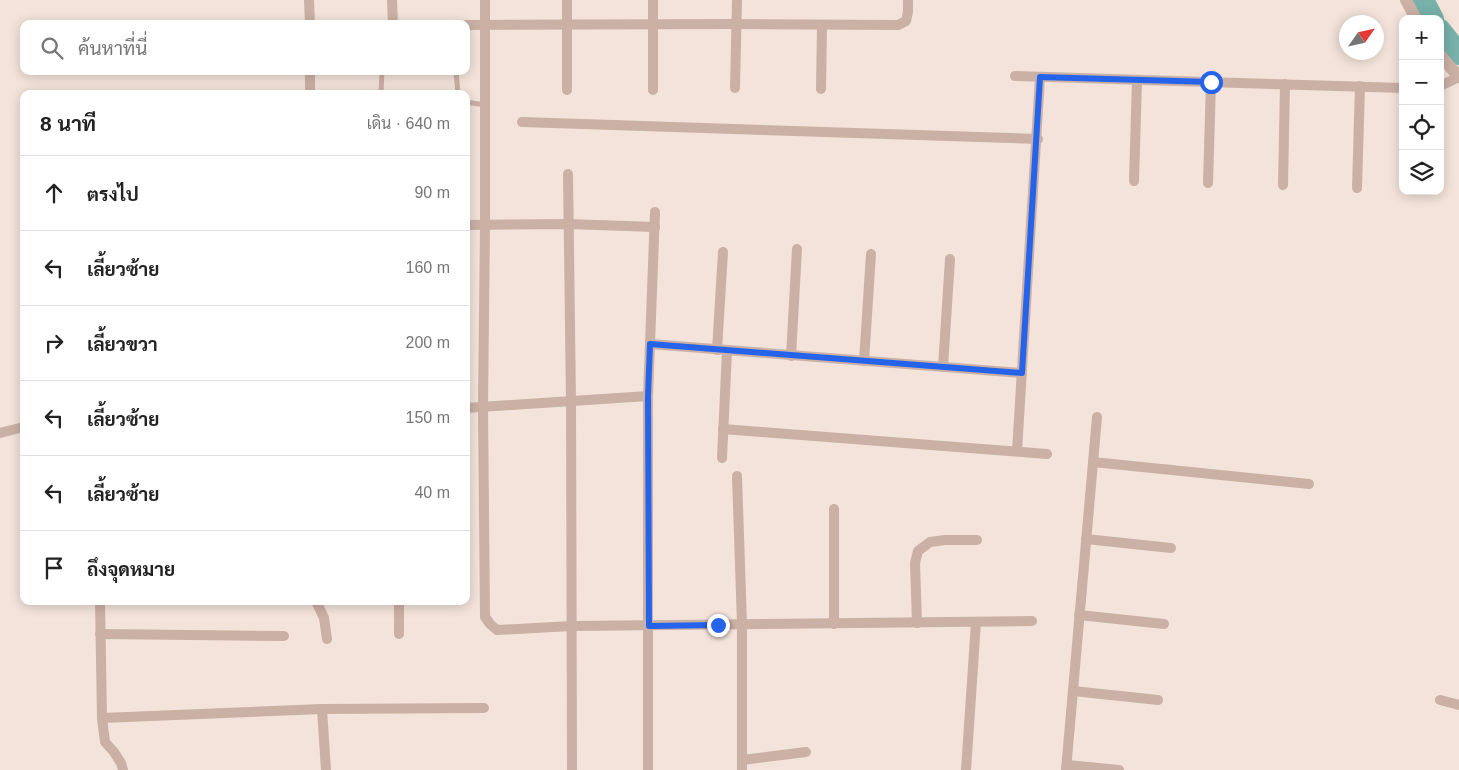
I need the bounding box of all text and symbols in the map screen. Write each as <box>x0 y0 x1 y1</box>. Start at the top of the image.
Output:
north arrow <box>1339 15 1384 60</box>
map controls <box>1399 15 1444 195</box>
button: + <box>1399 15 1444 60</box>
search box <box>20 20 470 75</box>
icon: search <box>38 34 66 62</box>
text: ค้นหาที่นี่ <box>78 38 147 59</box>
button: − <box>1399 60 1444 105</box>
route start <box>1200 71 1223 94</box>
button: locate <box>1399 105 1444 150</box>
text: 8 นาที <box>40 112 96 135</box>
text: เดิน · 640 m <box>367 115 450 132</box>
button: layers <box>1399 150 1444 195</box>
icon: ahead <box>40 179 68 207</box>
text: ตรงไป <box>87 184 139 205</box>
text: 90 m <box>414 184 450 201</box>
icon: left <box>40 254 68 282</box>
text: เลี้ยวซ้าย <box>87 259 159 280</box>
text: 160 m <box>406 259 450 276</box>
icon: right <box>40 329 68 357</box>
text: เลี้ยวขวา <box>87 334 158 355</box>
text: 200 m <box>406 334 450 351</box>
icon: left <box>40 404 68 432</box>
text: เลี้ยวซ้าย <box>87 409 159 430</box>
text: 150 m <box>406 409 450 426</box>
icon: left <box>40 479 68 507</box>
text: เลี้ยวซ้าย <box>87 484 159 505</box>
text: 40 m <box>414 484 450 501</box>
icon: arrive <box>40 554 68 582</box>
text: ถึงจุดหมาย <box>87 559 175 580</box>
route end <box>707 614 730 637</box>

